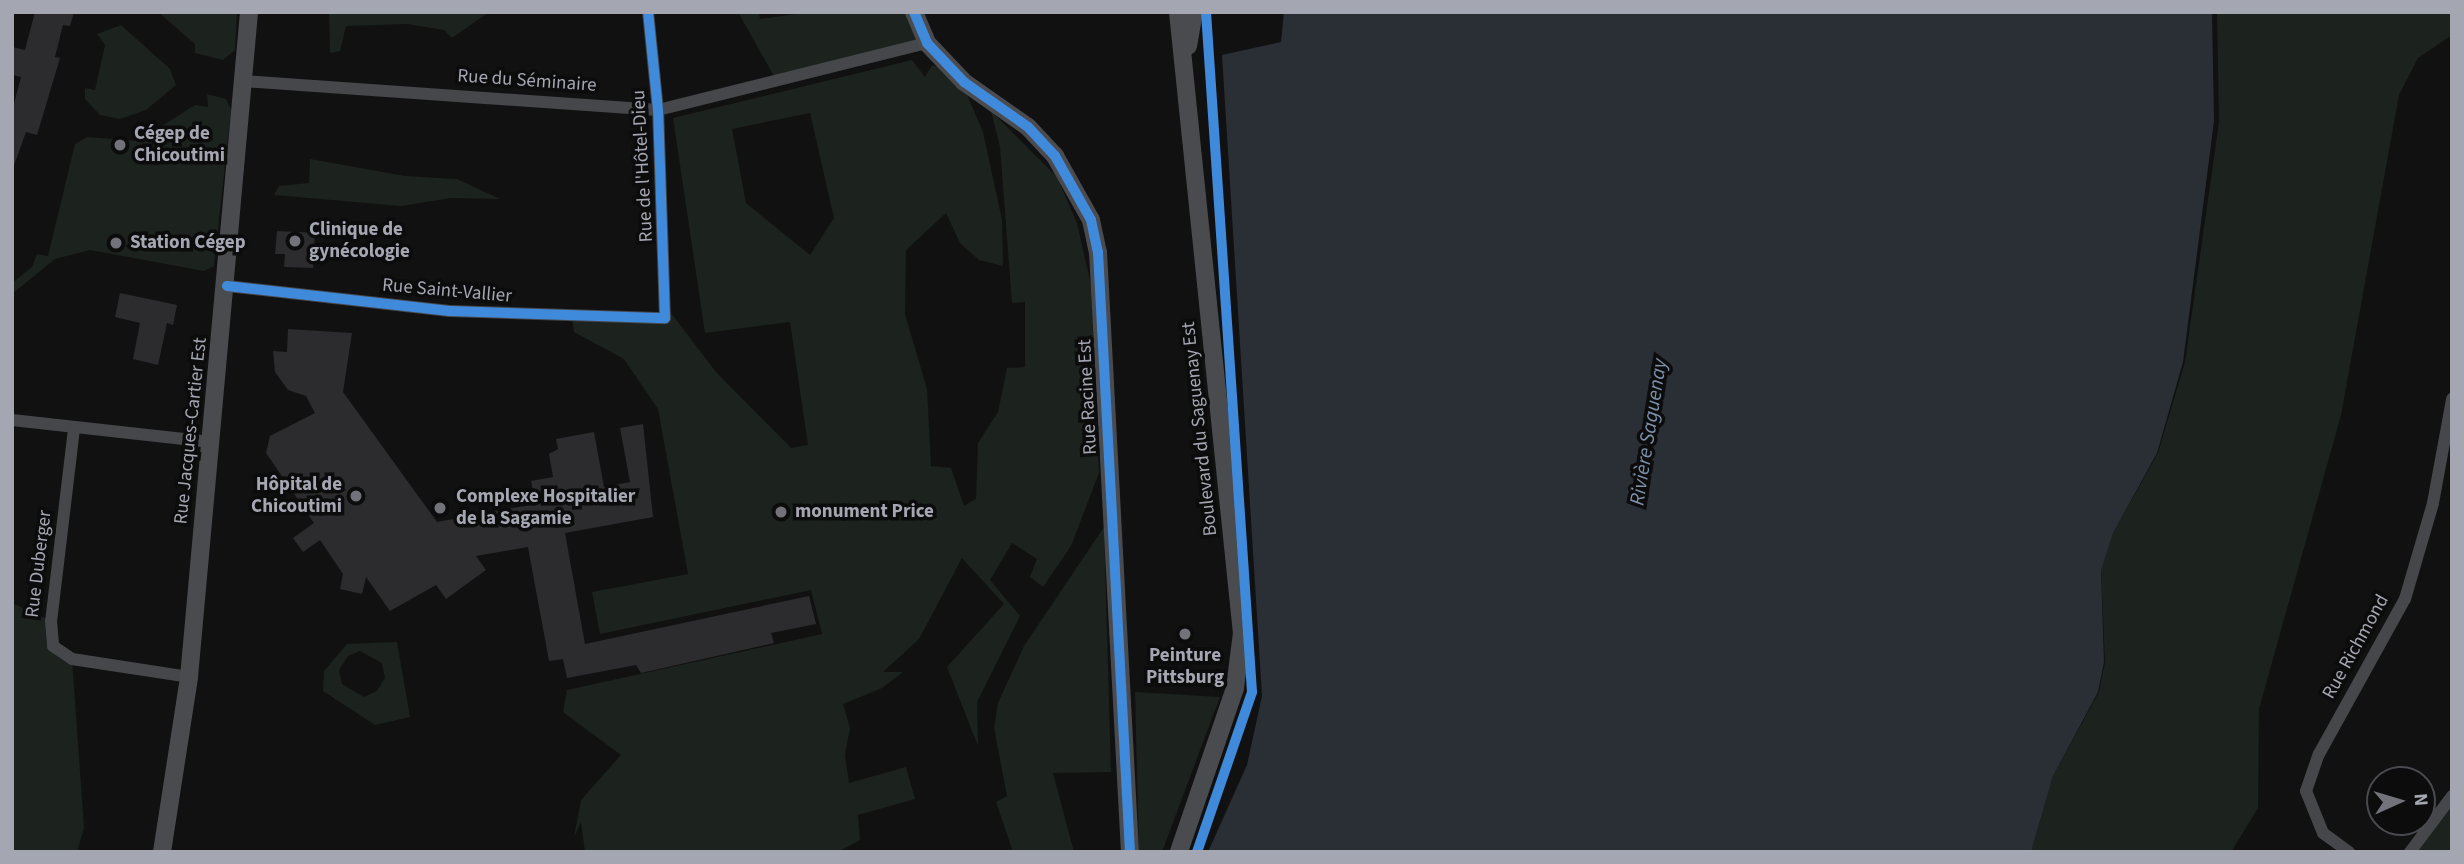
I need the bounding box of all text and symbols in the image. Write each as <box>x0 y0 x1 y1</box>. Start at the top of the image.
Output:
street label: Rue du Séminaire <box>457 65 597 97</box>
street label: Rue de l'Hôtel-Dieu <box>628 89 658 243</box>
place label: Cégep de Chicoutimi <box>134 123 225 167</box>
marker: Cégep de Chicoutimi <box>112 137 128 153</box>
place label: Clinique de gynécologie <box>309 219 410 263</box>
place label: Station Cégep <box>130 232 246 254</box>
marker: Clinique de gynécologie <box>287 233 303 249</box>
marker: Station Cégep <box>108 235 124 251</box>
street label: Rue Saint-Vallier <box>381 274 513 308</box>
street label: Boulevard du Saguenay Est <box>1177 321 1223 537</box>
street label: Rue Jacques-Cartier Est <box>170 337 212 525</box>
street label: Rue Racine Est <box>1074 339 1102 455</box>
water label: Rivière Saguenay <box>1624 357 1672 507</box>
place label: Hôpital de Chicoutimi <box>251 474 342 518</box>
place label: Complexe Hospitalier de la Sagamie <box>456 486 635 530</box>
marker: Hôpital de Chicoutimi <box>348 488 364 504</box>
marker: Complexe Hospitalier de la Sagamie <box>430 498 450 518</box>
place label: monument Price <box>795 501 934 523</box>
marker: monument Price <box>773 504 789 520</box>
street label: Rue Duberger <box>21 509 57 619</box>
street label: Rue Richmond <box>2318 591 2394 703</box>
marker: Peinture Pittsburg <box>1177 626 1193 642</box>
place label: Peinture Pittsburg <box>1146 645 1224 689</box>
north arrow <box>2366 766 2436 836</box>
text: N <box>2407 792 2434 807</box>

